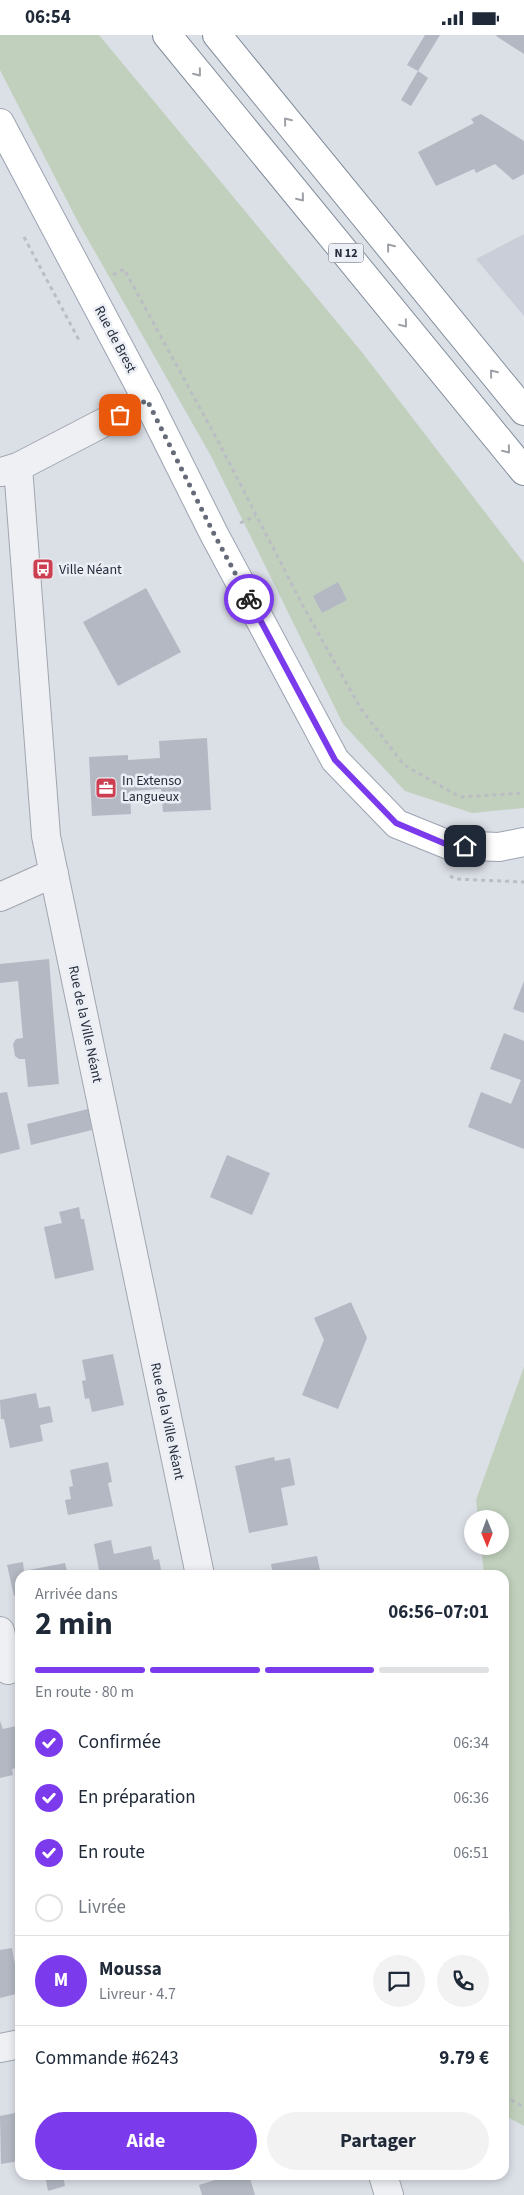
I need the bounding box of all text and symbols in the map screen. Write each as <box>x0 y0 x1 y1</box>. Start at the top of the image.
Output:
text: 06:54 <box>25 4 71 31</box>
one-way arrow <box>192 67 201 76</box>
one-way arrow <box>284 118 293 127</box>
one-way arrow <box>295 193 304 202</box>
road number: N 12 <box>328 243 364 263</box>
one-way arrow <box>388 244 396 253</box>
street label: Rue de Brest <box>89 303 141 377</box>
one-way arrow <box>398 318 406 327</box>
one-way arrow <box>491 370 499 379</box>
pin <box>99 394 141 436</box>
icon: bag <box>106 401 134 429</box>
one-way arrow <box>501 444 509 453</box>
bus stop icon: Ville Néant <box>31 557 55 581</box>
place label: Ville Néant <box>59 560 122 580</box>
courier <box>224 574 274 624</box>
icon: bike <box>235 585 263 613</box>
place label: In Extenso Langueux <box>122 771 182 807</box>
office icon: In Extenso Langueux <box>94 776 118 800</box>
pin <box>444 825 486 867</box>
icon: home <box>451 832 479 860</box>
street label: Rue de la Ville Néant <box>63 964 107 1085</box>
street label: Rue de la Ville Néant <box>145 1361 189 1482</box>
north arrow <box>464 1510 509 1555</box>
map controls <box>464 1510 509 1555</box>
text: Arrivée dans <box>35 1583 118 1605</box>
text: 06:56–07:01 <box>388 1599 489 1626</box>
text: 2 min <box>35 1601 113 1647</box>
text: En route · 80 m <box>35 1681 134 1703</box>
icon: check <box>35 1729 63 1757</box>
text: Confirmée <box>78 1729 161 1756</box>
text: 06:34 <box>453 1732 489 1754</box>
icon: check <box>35 1784 63 1812</box>
text: En préparation <box>78 1784 196 1811</box>
text: 06:36 <box>453 1787 489 1809</box>
icon: check <box>35 1839 63 1867</box>
text: En route <box>78 1839 145 1866</box>
text: 06:51 <box>453 1842 489 1864</box>
text: Livrée <box>78 1894 126 1921</box>
button: chat <box>373 1955 425 2007</box>
button: phone <box>437 1955 489 2007</box>
text: Moussa <box>99 1956 162 1983</box>
text: M <box>54 1967 68 1994</box>
text: Livreur · 4.7 <box>99 1983 176 2005</box>
text: Commande #6243 <box>35 2045 179 2072</box>
text: 9.79 € <box>439 2045 489 2072</box>
button: Aide <box>35 2112 257 2170</box>
button: Partager <box>267 2112 489 2170</box>

